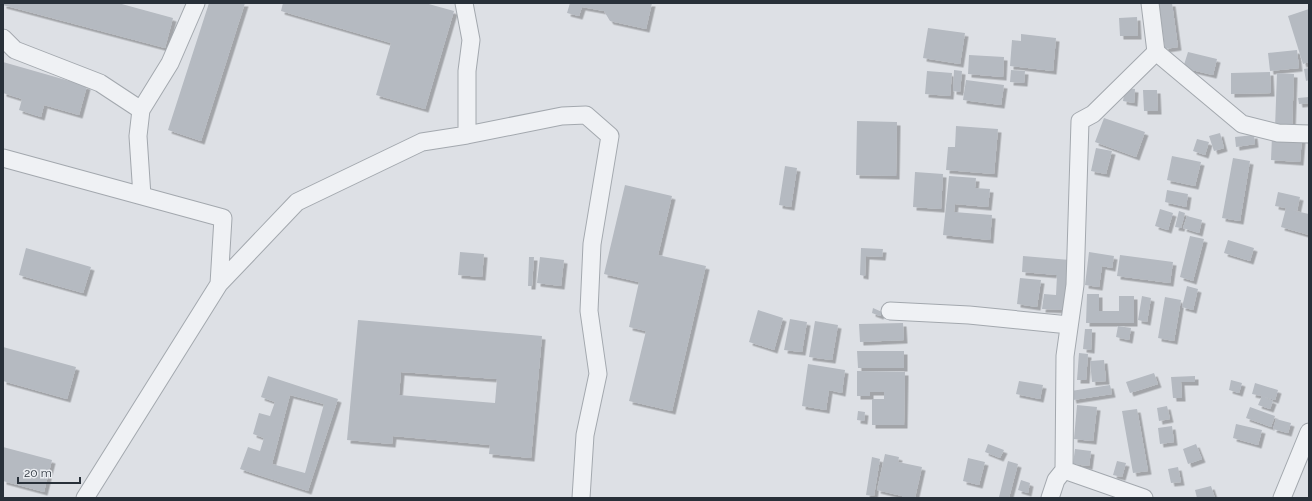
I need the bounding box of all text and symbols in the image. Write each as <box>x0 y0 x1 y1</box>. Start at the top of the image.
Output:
scale bar <box>18 459 80 485</box>
text: 20 m <box>24 466 52 480</box>

